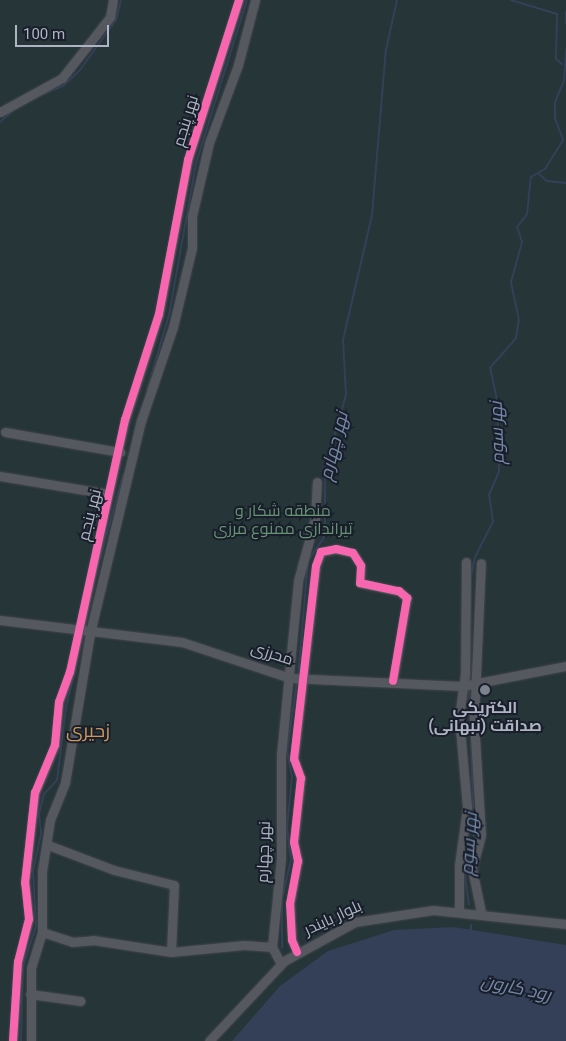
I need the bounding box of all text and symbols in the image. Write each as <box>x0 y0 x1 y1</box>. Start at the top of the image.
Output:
scale bar <box>18 15 111 47</box>
text: 100 m <box>23 25 65 43</box>
street label: نهر پنجم <box>169 93 203 149</box>
water label: نهر سوم <box>485 401 509 465</box>
water label: نهر چهارم <box>315 410 353 482</box>
street label: نهر پنجم <box>74 487 106 543</box>
park label: منطقه شکار و تیراندازی ممنوع مرزی <box>213 501 353 539</box>
street label: محرزی <box>248 638 296 670</box>
marker: الکتریکی صداقت (نبهانی) <box>479 684 491 696</box>
place label: الکتریکی صداقت (نبهانی) <box>428 698 542 736</box>
district label: زحیری <box>66 720 110 742</box>
water label: نهر سوم <box>456 812 482 876</box>
street label: نهر چهارم <box>253 821 275 883</box>
street label: بلوار بایندر <box>301 896 365 940</box>
water label: رود کارون <box>479 970 553 1006</box>

